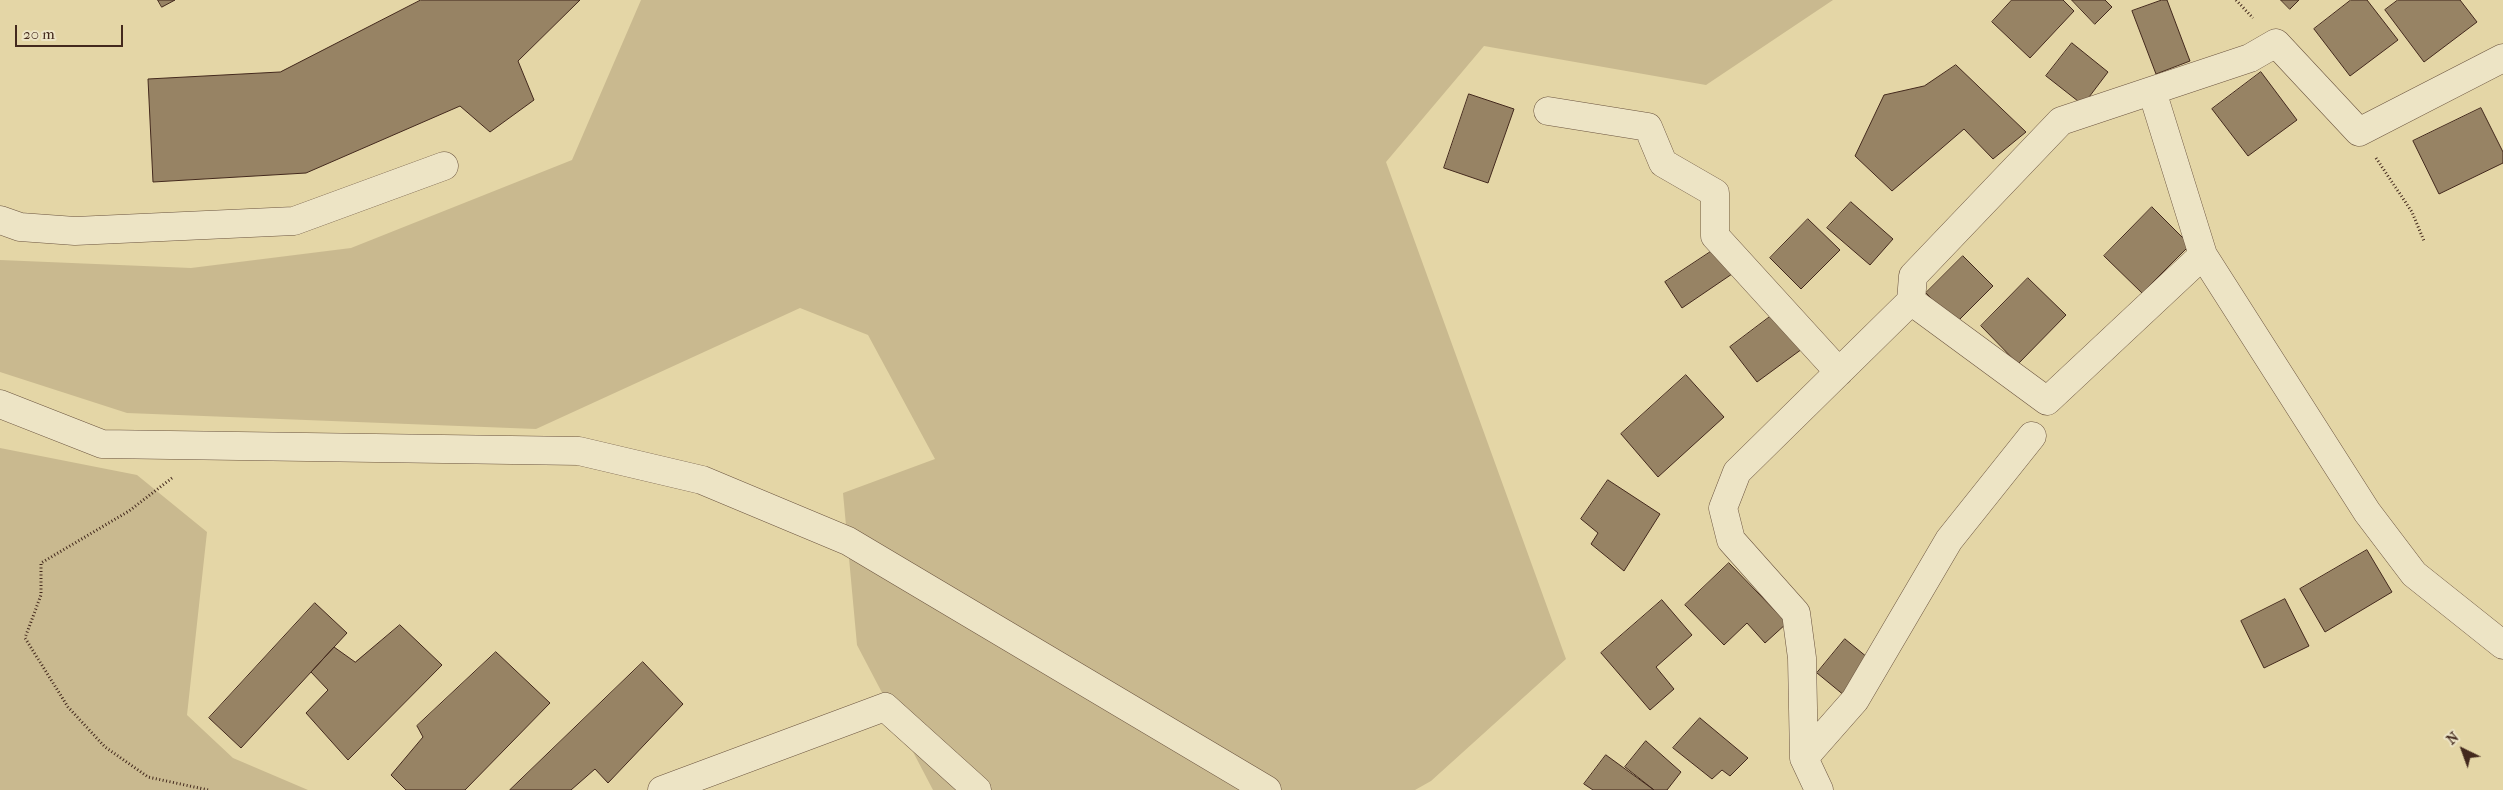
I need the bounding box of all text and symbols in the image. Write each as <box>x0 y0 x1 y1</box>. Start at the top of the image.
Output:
scale bar <box>18 15 125 47</box>
text: 20 m <box>23 25 55 43</box>
north arrow <box>2438 725 2488 775</box>
text: N <box>2443 729 2462 748</box>

